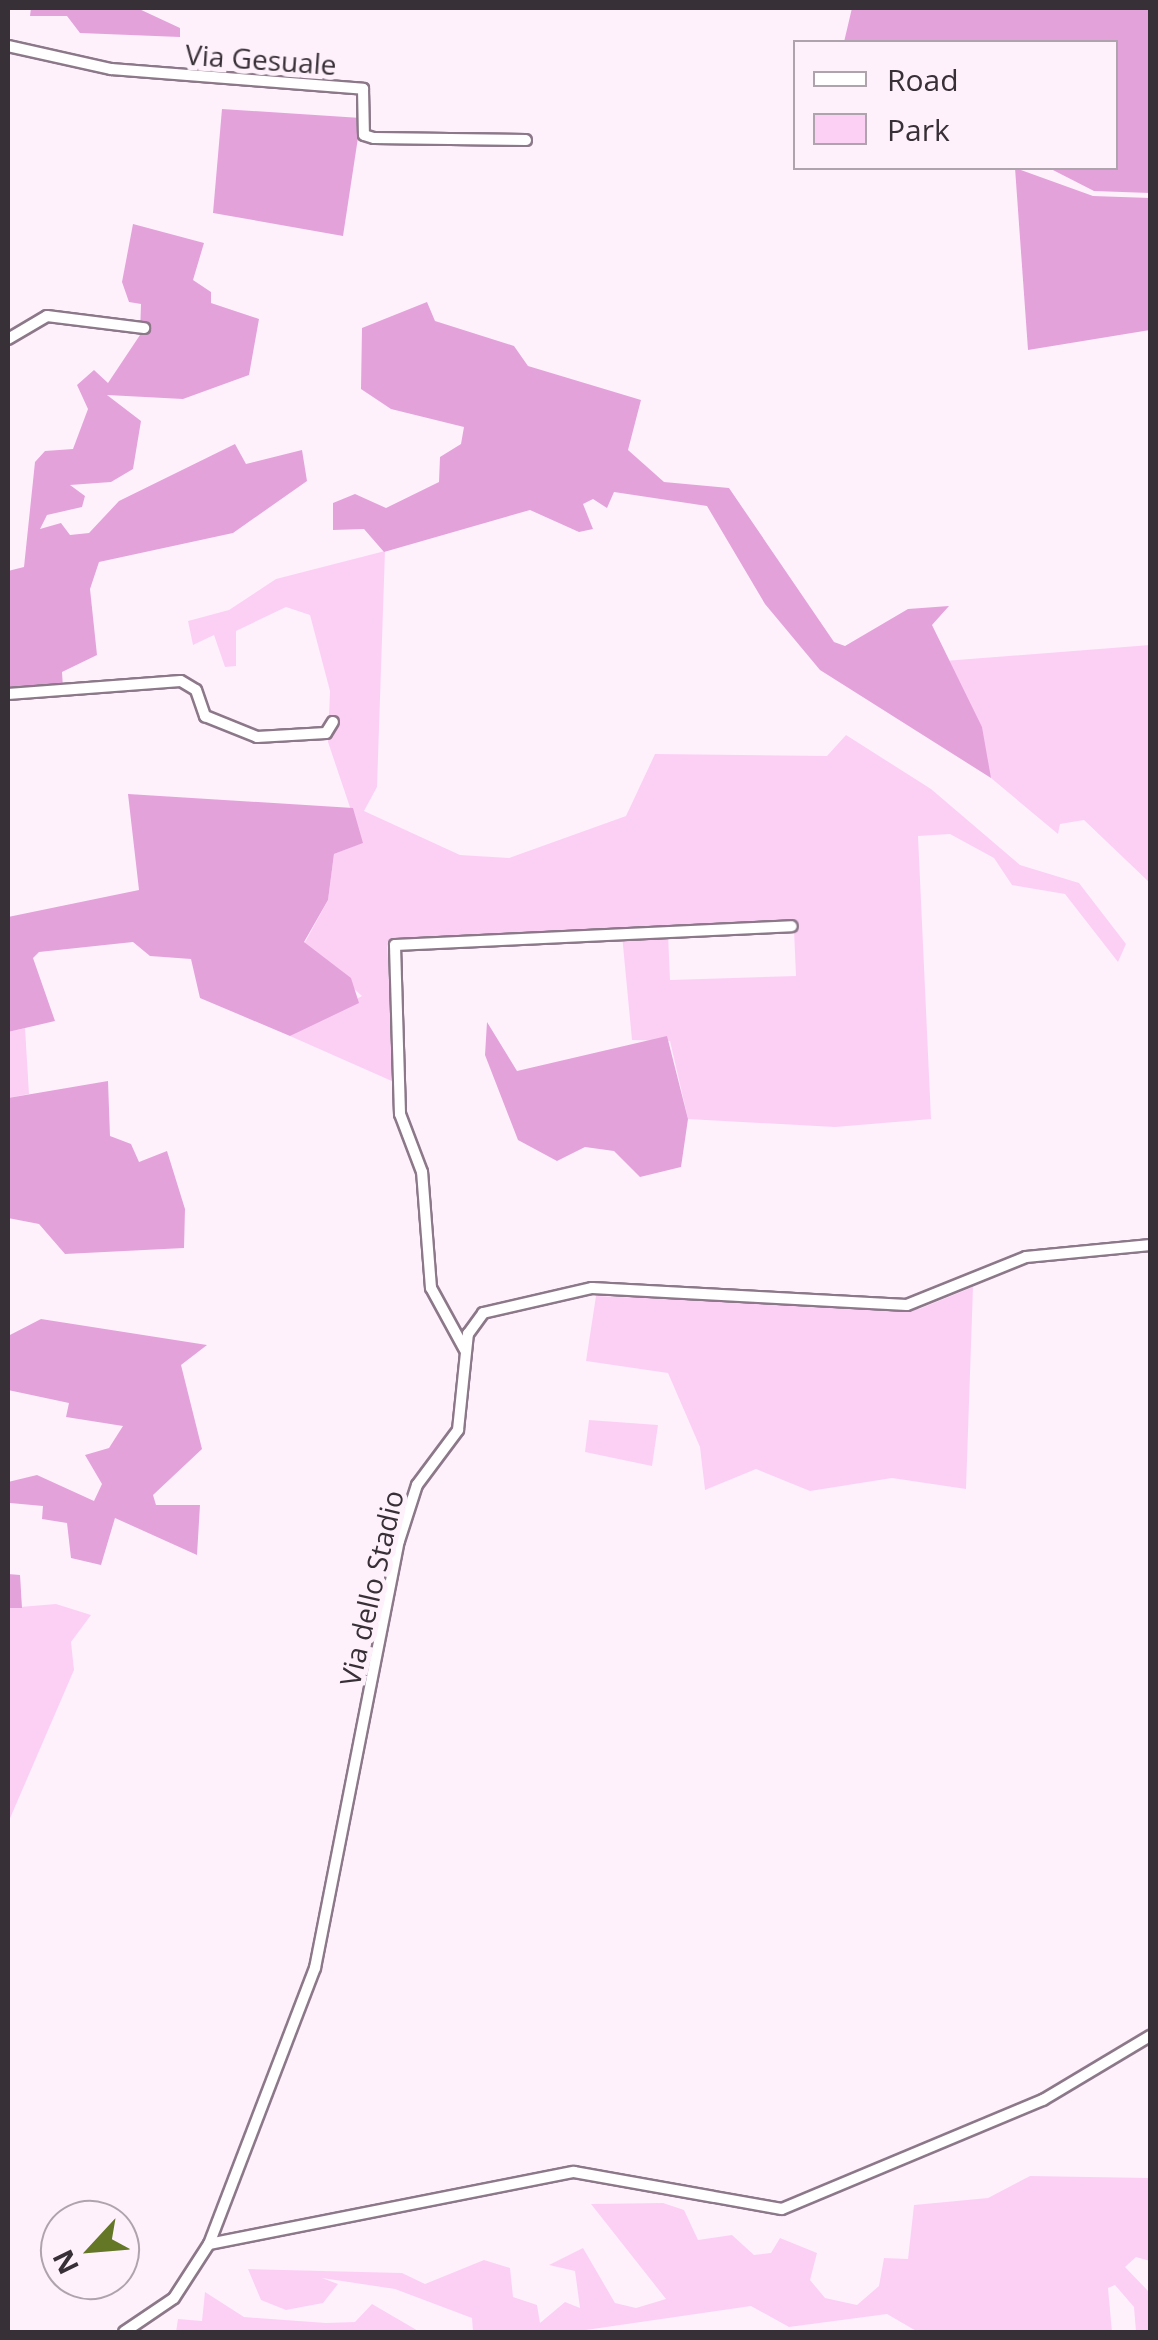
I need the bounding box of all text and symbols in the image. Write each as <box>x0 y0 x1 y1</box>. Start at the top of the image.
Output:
street label: Via Gesuale <box>184 37 338 81</box>
legend <box>793 40 1118 170</box>
text: Road <box>887 59 959 100</box>
text: Park <box>887 109 950 150</box>
street label: Via dello Stadio <box>332 1487 410 1689</box>
north arrow <box>40 2200 140 2300</box>
text: N <box>43 2244 87 2281</box>

